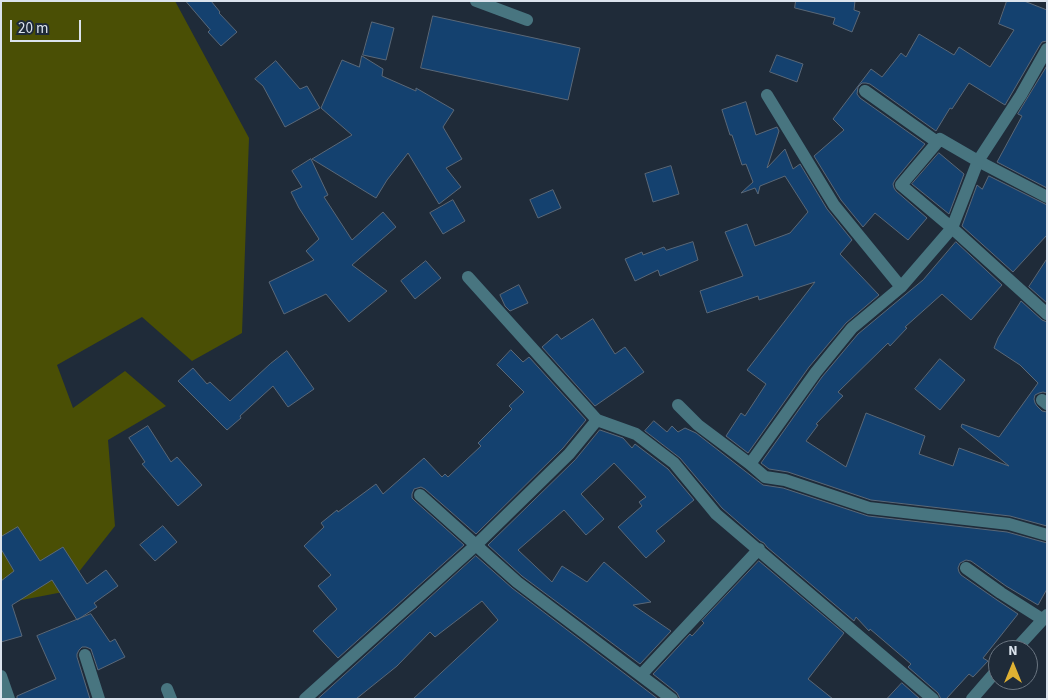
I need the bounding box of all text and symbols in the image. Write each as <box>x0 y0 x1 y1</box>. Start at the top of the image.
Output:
scale bar <box>12 10 84 42</box>
text: 20 m <box>18 18 48 39</box>
north arrow <box>988 640 1038 690</box>
text: N <box>1008 641 1018 661</box>

